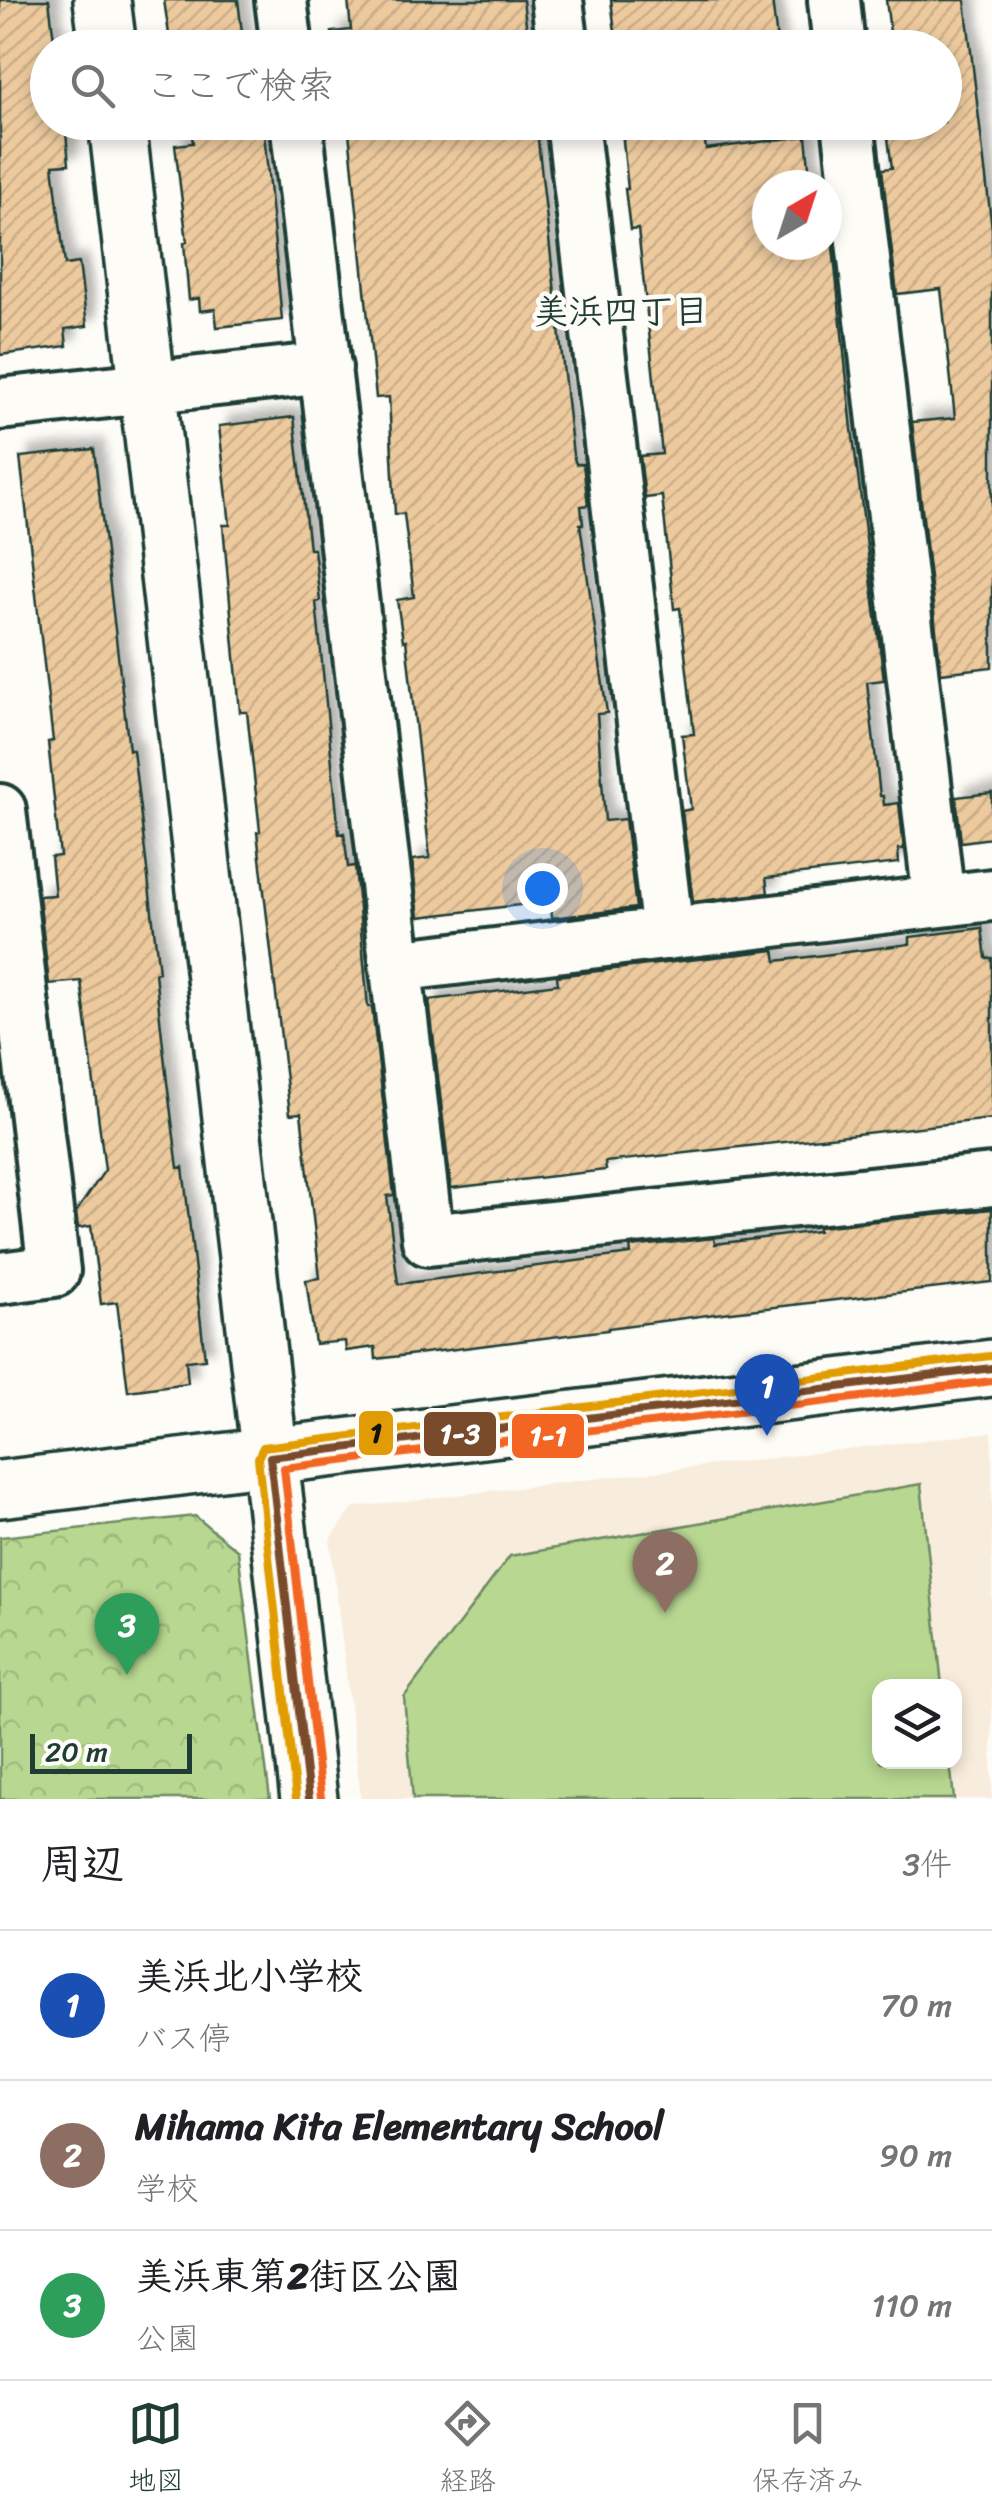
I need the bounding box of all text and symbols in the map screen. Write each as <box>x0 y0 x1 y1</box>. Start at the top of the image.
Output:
search box <box>30 30 962 140</box>
text: ここで検索 <box>145 52 335 119</box>
icon: search <box>65 58 120 113</box>
north arrow <box>752 170 842 260</box>
district label: 美浜四丁目 <box>533 280 709 342</box>
your location <box>517 863 568 914</box>
pin: 1 <box>734 1354 800 1436</box>
text: 1 <box>370 1408 382 1457</box>
line badge: 1 <box>357 1409 395 1457</box>
text: 1-3 <box>440 1409 481 1458</box>
line badge: 1-3 <box>422 1410 498 1458</box>
text: 1-1 <box>529 1411 567 1460</box>
line badge: 1-1 <box>510 1412 586 1460</box>
pin: 2 <box>632 1530 698 1613</box>
pin: 3 <box>94 1592 160 1675</box>
map controls <box>872 1679 962 1769</box>
button: layers <box>872 1679 962 1769</box>
text: 20 m <box>45 1727 108 1776</box>
scale bar <box>30 1729 192 1774</box>
text: 周辺 <box>40 1827 124 1901</box>
text: 3件 <box>902 1836 952 1893</box>
text: 美浜北小学校 <box>135 1943 363 2010</box>
text: 1 <box>66 1977 79 2034</box>
text: 70 m <box>881 1977 952 2034</box>
text: バス停 <box>135 2010 231 2067</box>
text: Mihama Kita Elementary School <box>135 2093 664 2160</box>
text: 2 <box>63 2127 82 2184</box>
text: 90 m <box>879 2127 952 2184</box>
text: 学校 <box>135 2160 199 2217</box>
text: 美浜東第2街区公園 <box>135 2243 461 2310</box>
text: 3 <box>64 2277 81 2334</box>
text: 110 m <box>871 2277 952 2334</box>
text: 公園 <box>135 2310 199 2367</box>
tab: 地図 <box>128 2396 184 2505</box>
tab: 経路 <box>440 2396 496 2505</box>
tab: 保存済み <box>752 2396 864 2505</box>

